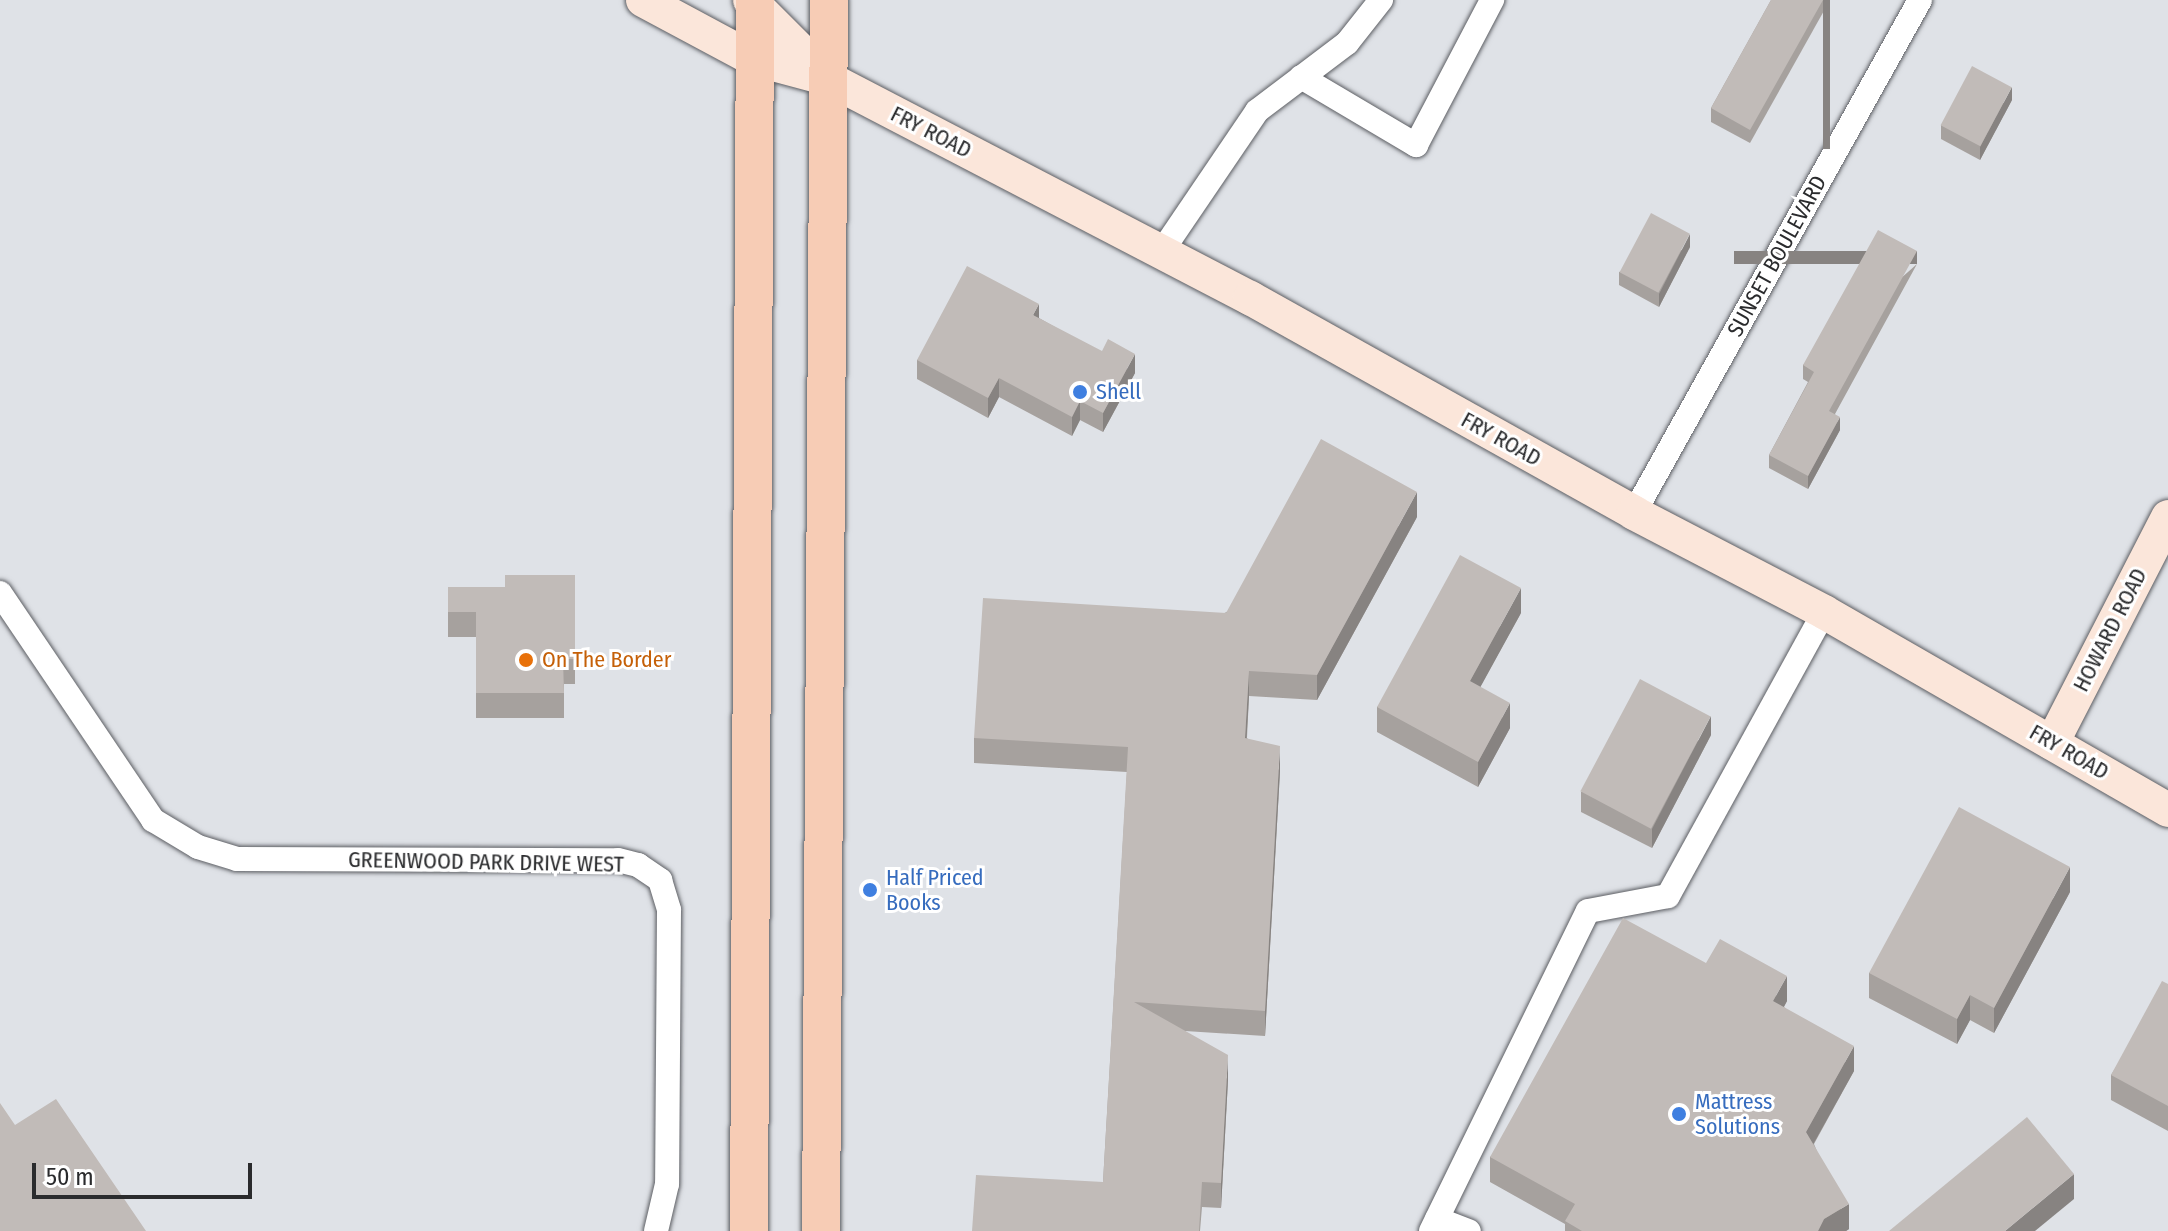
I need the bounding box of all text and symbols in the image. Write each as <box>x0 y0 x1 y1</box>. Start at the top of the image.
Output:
street label: FRY ROAD <box>886 101 976 163</box>
street label: SUNSET BOULEVARD <box>1722 171 1832 341</box>
place label: Shell <box>1096 379 1141 405</box>
marker: Shell <box>1071 383 1089 401</box>
street label: FRY ROAD <box>1457 406 1545 472</box>
street label: HOWARD ROAD <box>2068 564 2152 696</box>
place label: On The Border <box>542 647 671 673</box>
marker: On The Border <box>517 651 535 669</box>
street label: FRY ROAD <box>2025 719 2113 785</box>
street label: GREENWOOD PARK DRIVE WEST <box>348 846 624 878</box>
place label: Half Priced Books <box>886 864 984 916</box>
marker: Half Priced Books <box>861 881 879 899</box>
place label: Mattress Solutions <box>1695 1088 1780 1140</box>
marker: Mattress Solutions <box>1670 1105 1688 1123</box>
scale bar <box>36 1147 256 1197</box>
text: 50 m <box>46 1163 94 1191</box>

